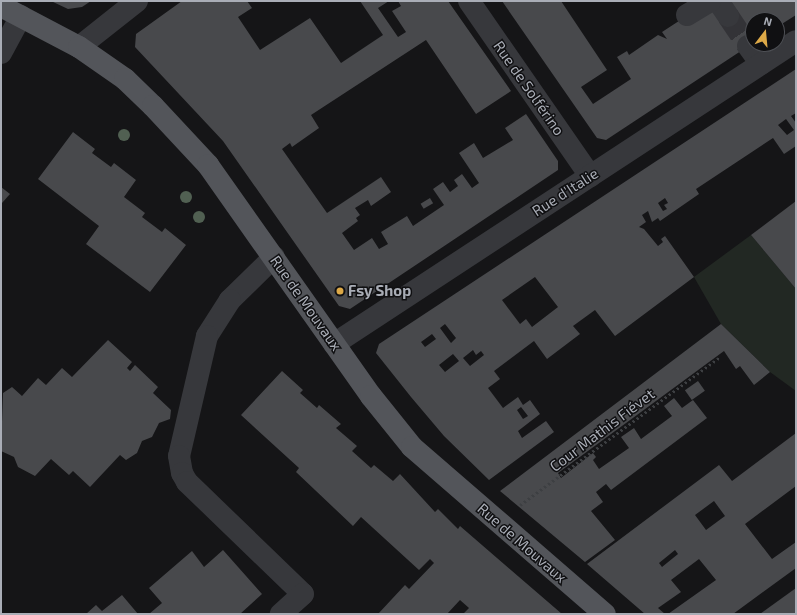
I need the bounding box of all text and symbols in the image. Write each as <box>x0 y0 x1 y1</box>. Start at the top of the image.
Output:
north arrow <box>745 12 785 52</box>
text: N <box>763 14 774 28</box>
street label: Rue de Solférino <box>490 37 568 139</box>
street label: Rue d'Italie <box>529 164 601 220</box>
street label: Rue de Mouvaux <box>267 252 345 354</box>
place label: Fsy Shop <box>348 282 411 300</box>
marker: Fsy Shop <box>335 286 345 296</box>
street label: Cour Mathis Fiévet <box>546 385 658 475</box>
street label: Rue de Mouvaux <box>474 499 570 587</box>

